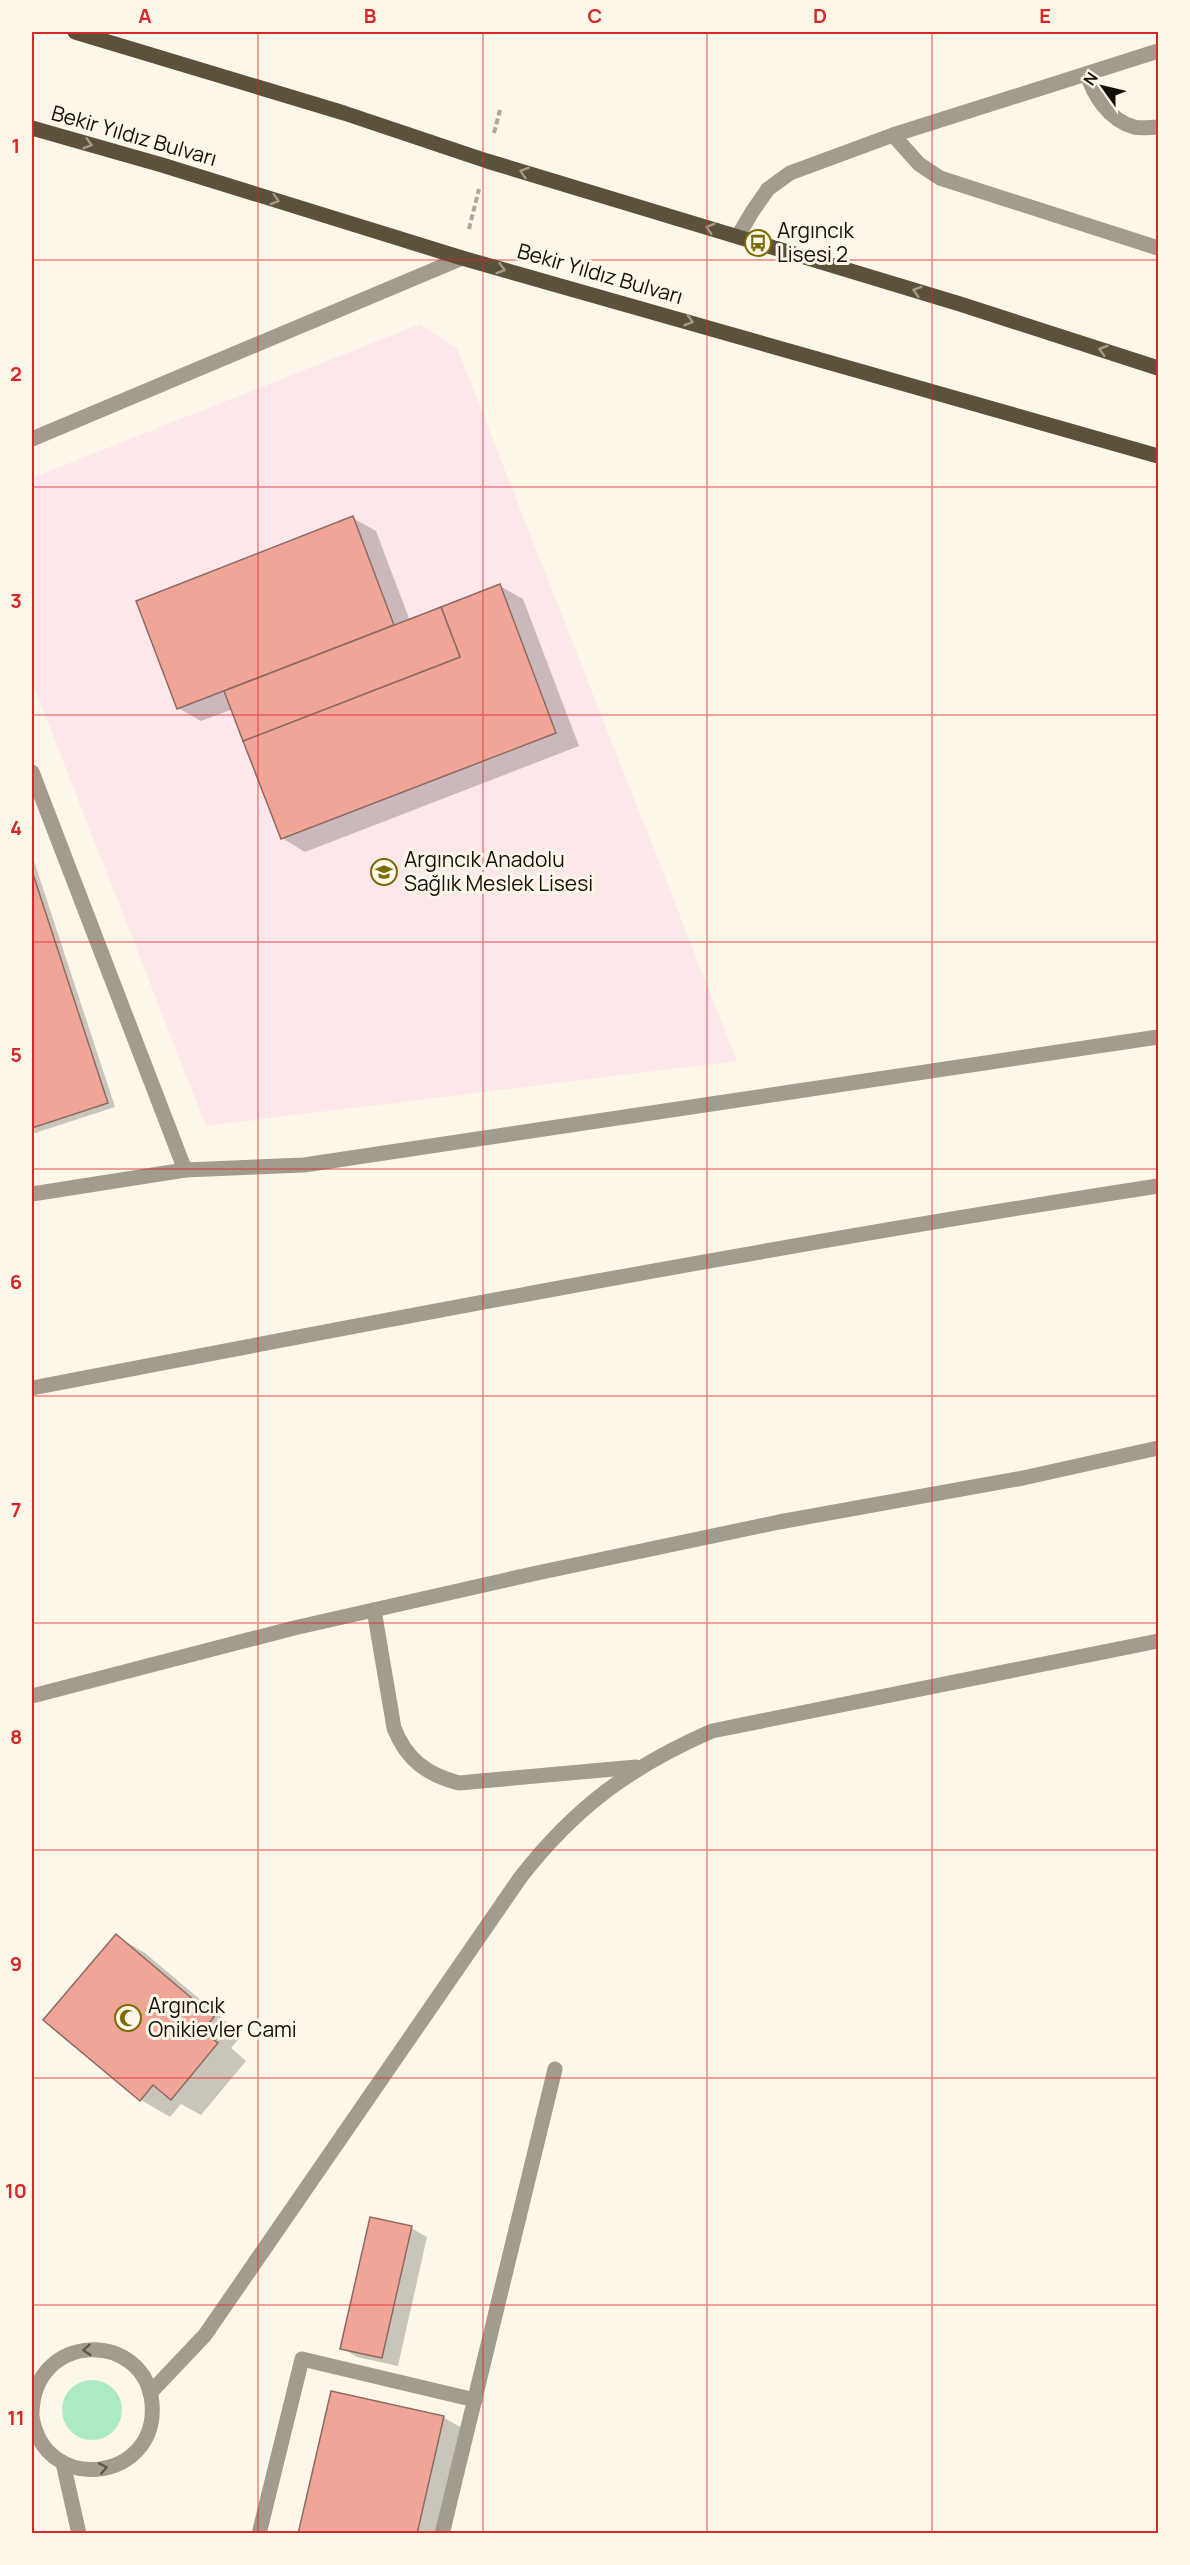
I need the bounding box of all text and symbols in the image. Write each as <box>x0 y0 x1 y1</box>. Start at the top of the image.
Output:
text: A <box>138 2 152 29</box>
text: B <box>364 2 377 29</box>
text: C <box>588 2 602 29</box>
text: D <box>813 2 827 29</box>
text: E <box>1039 2 1051 29</box>
north arrow <box>1073 57 1133 117</box>
text: N <box>1078 68 1103 90</box>
street label: Bekir Yıldız Bulvarı <box>48 98 220 172</box>
text: 1 <box>12 132 20 159</box>
one-way arrow <box>82 137 93 149</box>
one-way arrow <box>519 167 529 179</box>
one-way arrow <box>269 193 279 205</box>
place label: Argıncık Lisesi 2 <box>777 216 854 268</box>
one-way arrow <box>705 223 716 235</box>
bus stop icon: Argıncık Lisesi 2 <box>743 228 773 258</box>
street label: Bekir Yıldız Bulvarı <box>514 236 686 310</box>
one-way arrow <box>496 261 506 274</box>
one-way arrow <box>912 286 923 298</box>
one-way arrow <box>683 314 694 326</box>
one-way arrow <box>1098 344 1109 357</box>
text: 2 <box>10 360 22 387</box>
text: 3 <box>10 587 22 614</box>
text: 4 <box>10 814 22 841</box>
place label: Argıncık Anadolu Sağlık Meslek Lisesi <box>404 845 593 897</box>
school or university icon: Argıncık Anadolu Sağlık Meslek Lisesi <box>369 857 399 887</box>
text: 5 <box>10 1041 22 1068</box>
text: 6 <box>10 1268 22 1295</box>
text: 7 <box>11 1496 21 1523</box>
text: 8 <box>10 1723 22 1750</box>
text: 9 <box>10 1950 22 1977</box>
place label: Argıncık Onikievler Cami <box>148 1991 297 2043</box>
mosque icon: Argıncık Onikievler Cami <box>113 2003 143 2033</box>
text: 10 <box>5 2177 27 2204</box>
one-way arrow <box>83 2344 92 2357</box>
text: 11 <box>7 2404 25 2431</box>
one-way arrow <box>97 2462 107 2475</box>

